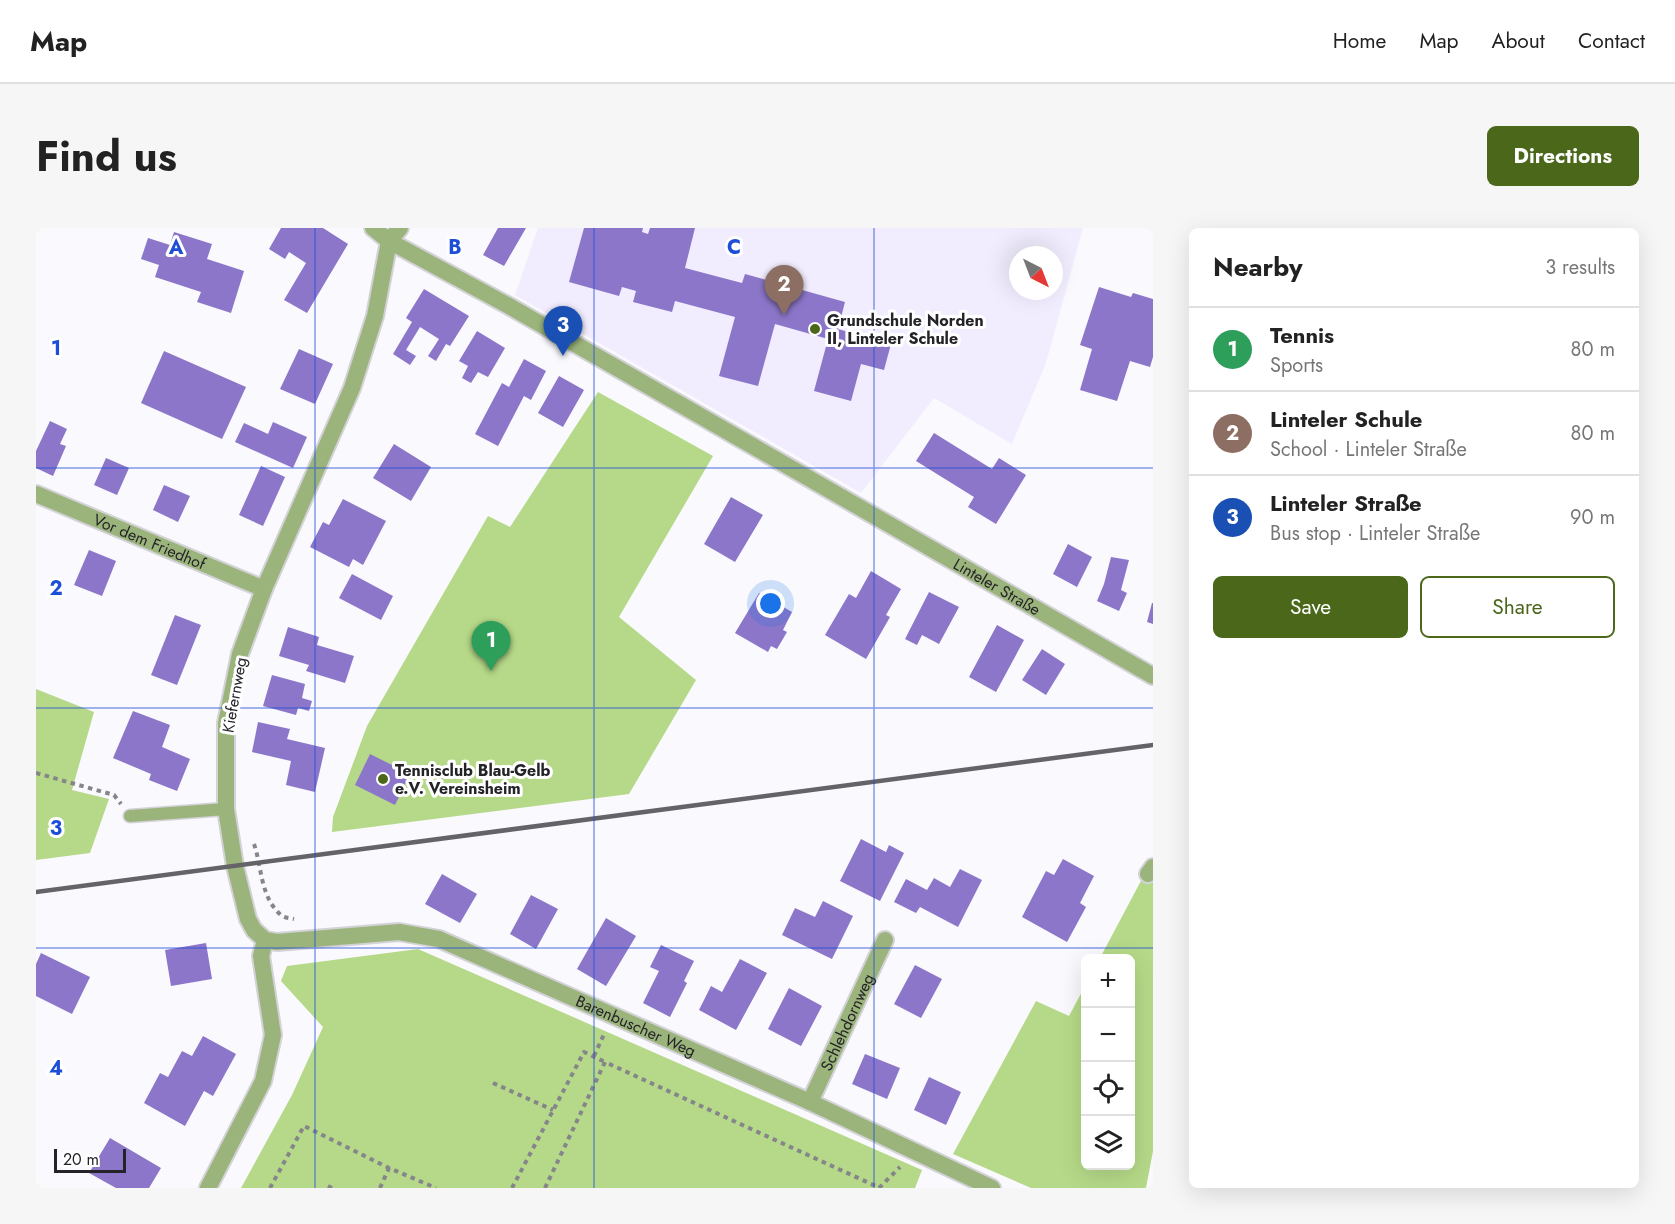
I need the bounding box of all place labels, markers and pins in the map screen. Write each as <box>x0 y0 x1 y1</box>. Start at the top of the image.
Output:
pin: 2 <box>764 266 804 315</box>
pin: 3 <box>544 306 582 356</box>
place label: Grundschule Norden II, Linteler Schule <box>827 309 984 350</box>
marker: Grundschule Norden II, Linteler Schule <box>808 322 822 336</box>
pin: 1 <box>472 622 510 671</box>
place label: Tennisclub Blau-Gelb e.V. Vereinsheim <box>395 759 551 800</box>
marker: Tennisclub Blau-Gelb e.V. Vereinsheim <box>376 772 390 786</box>

